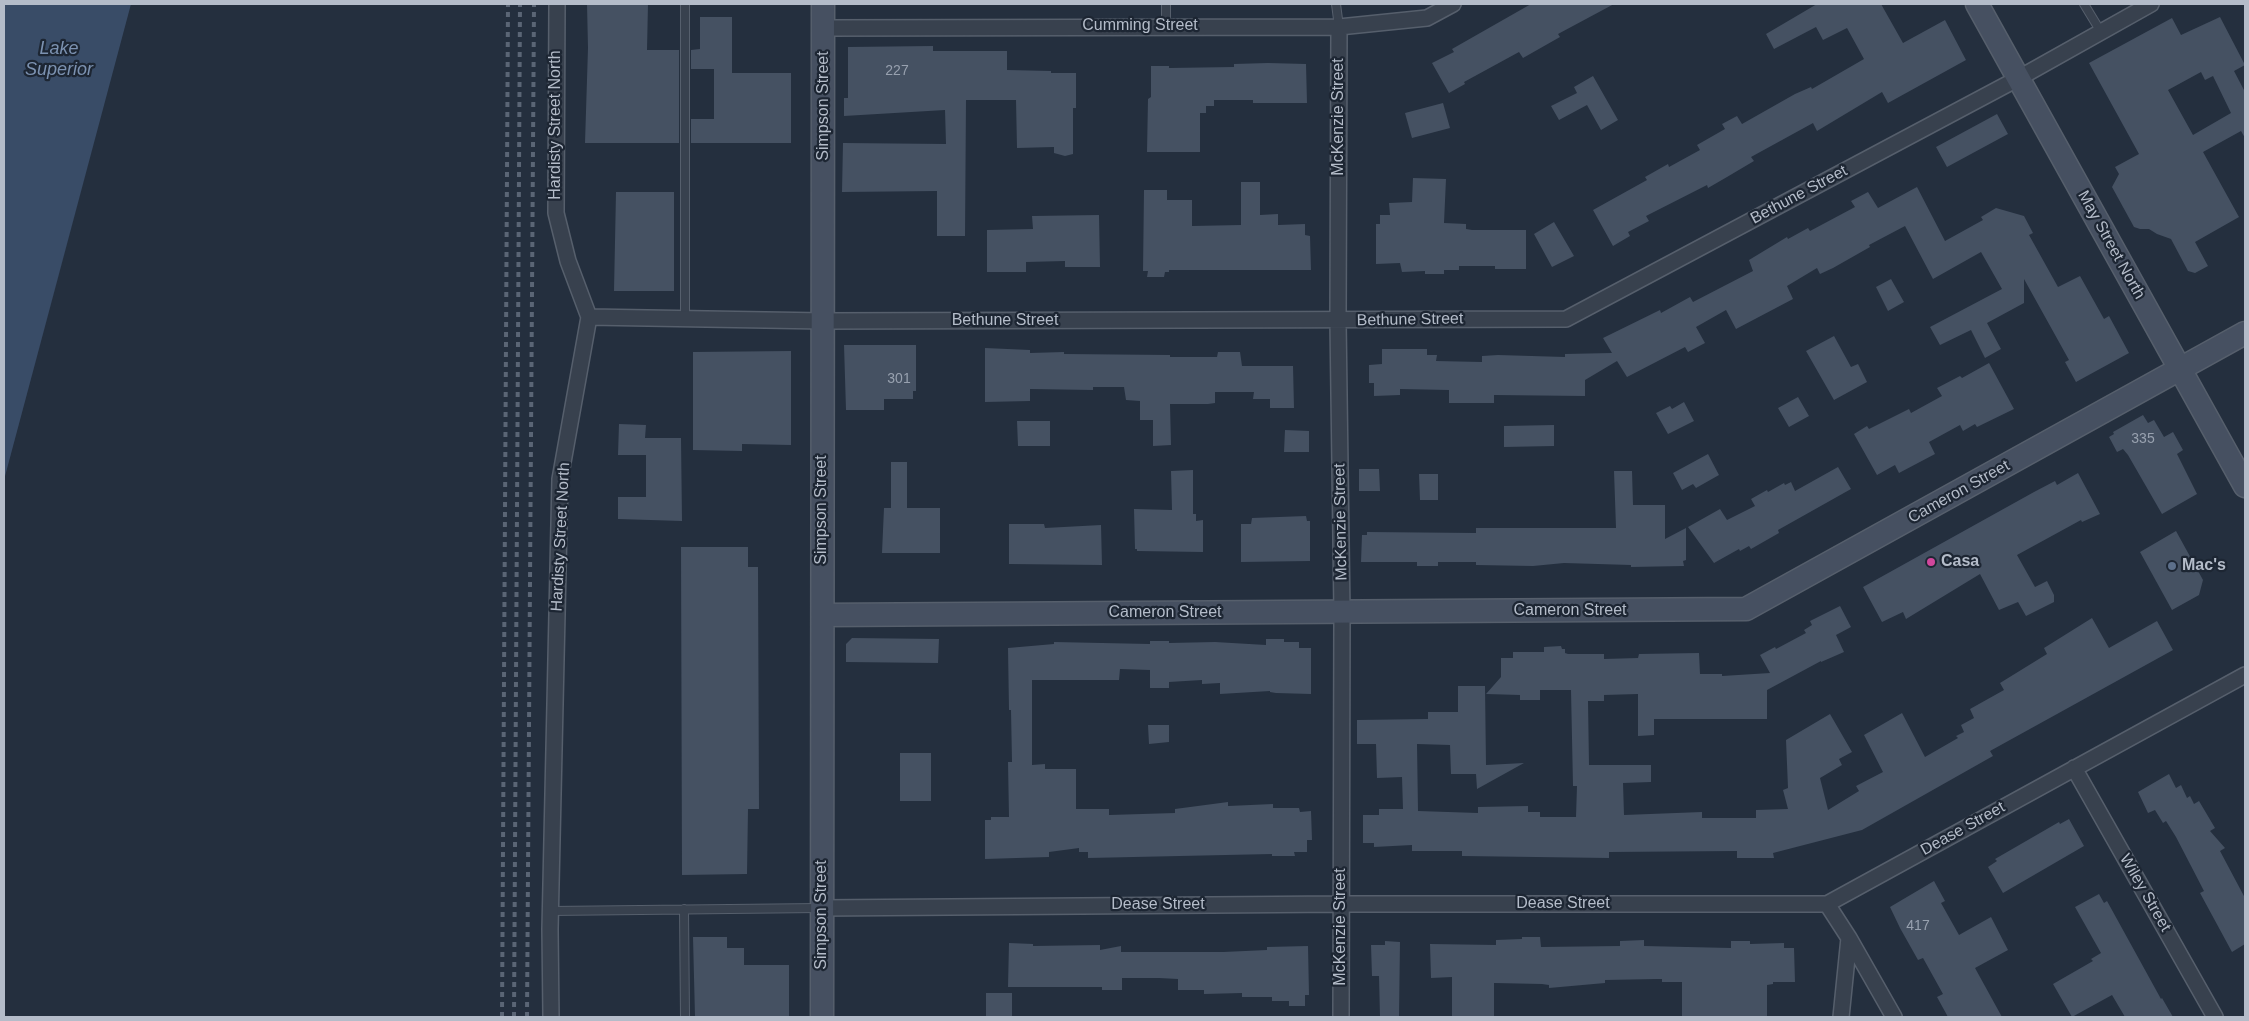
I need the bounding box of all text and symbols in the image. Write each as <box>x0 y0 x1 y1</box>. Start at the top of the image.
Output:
street label: Cumming Street <box>1082 16 1198 36</box>
water label: Lake Superior <box>25 38 93 80</box>
street label: Hardisty Street North <box>546 50 566 200</box>
street label: Simpson Street <box>814 51 834 161</box>
street label: McKenzie Street <box>1329 58 1349 176</box>
house number: 227 <box>885 63 909 79</box>
street label: Bethune Street <box>1747 161 1851 229</box>
street label: May Street North <box>2073 187 2149 303</box>
street label: Bethune Street <box>1356 309 1464 331</box>
street label: Bethune Street <box>952 311 1058 331</box>
house number: 301 <box>887 371 911 387</box>
house number: 335 <box>2131 431 2155 447</box>
street label: Simpson Street <box>812 455 832 565</box>
street label: Cameron Street <box>1905 456 2013 528</box>
street label: Hardisty Street North <box>548 462 574 612</box>
street label: McKenzie Street <box>1330 463 1352 581</box>
place label: Casa <box>1941 552 1979 572</box>
marker: Casa <box>1925 556 1937 568</box>
place label: Mac's <box>2182 556 2226 576</box>
marker: Mac's <box>2166 560 2178 572</box>
street label: Cameron Street <box>1514 601 1626 621</box>
street label: Cameron Street <box>1109 603 1221 623</box>
street label: Dease Street <box>1918 798 2008 860</box>
street label: Wiley Street <box>2115 851 2175 935</box>
street label: Simpson Street <box>812 860 832 970</box>
street label: McKenzie Street <box>1331 868 1351 986</box>
street label: Dease Street <box>1516 894 1610 914</box>
street label: Dease Street <box>1111 895 1205 915</box>
house number: 417 <box>1906 918 1930 934</box>

